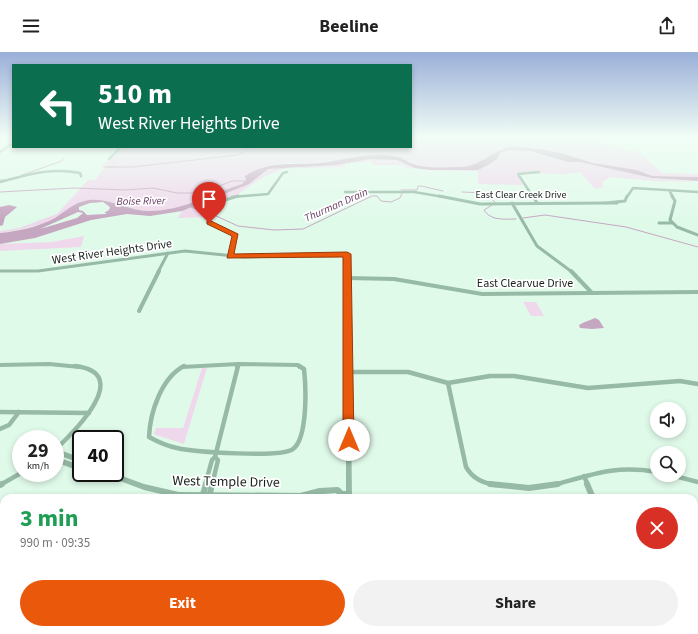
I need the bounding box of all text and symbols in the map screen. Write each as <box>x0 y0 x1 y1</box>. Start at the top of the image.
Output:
text: Beeline <box>319 14 379 39</box>
icon: menu <box>20 15 42 37</box>
icon: share <box>656 15 678 37</box>
text: 510 m <box>98 74 172 114</box>
icon: left <box>32 80 84 132</box>
text: West River Heights Drive <box>98 111 280 136</box>
pin <box>192 182 226 223</box>
water label: Thurman Drain <box>302 184 370 226</box>
icon: arrive <box>198 188 220 210</box>
street label: East Clear Creek Drive <box>476 188 566 202</box>
water label: Boise River <box>116 193 167 209</box>
street label: West River Heights Drive <box>51 235 173 269</box>
street label: East Clearvue Drive <box>477 275 573 292</box>
map controls <box>650 402 686 482</box>
button: sound <box>650 402 686 438</box>
position arrow <box>328 419 370 461</box>
speed limit sign: 40 <box>72 430 124 482</box>
text: 29 <box>27 437 49 465</box>
button: search <box>650 446 686 482</box>
text: km/h <box>27 459 49 473</box>
street label: West Temple Drive <box>172 471 280 493</box>
text: 3 min <box>20 501 78 536</box>
button: close <box>636 507 678 549</box>
text: 990 m · 09:35 <box>20 534 90 552</box>
button: Exit <box>20 580 345 626</box>
button: Share <box>353 580 678 626</box>

